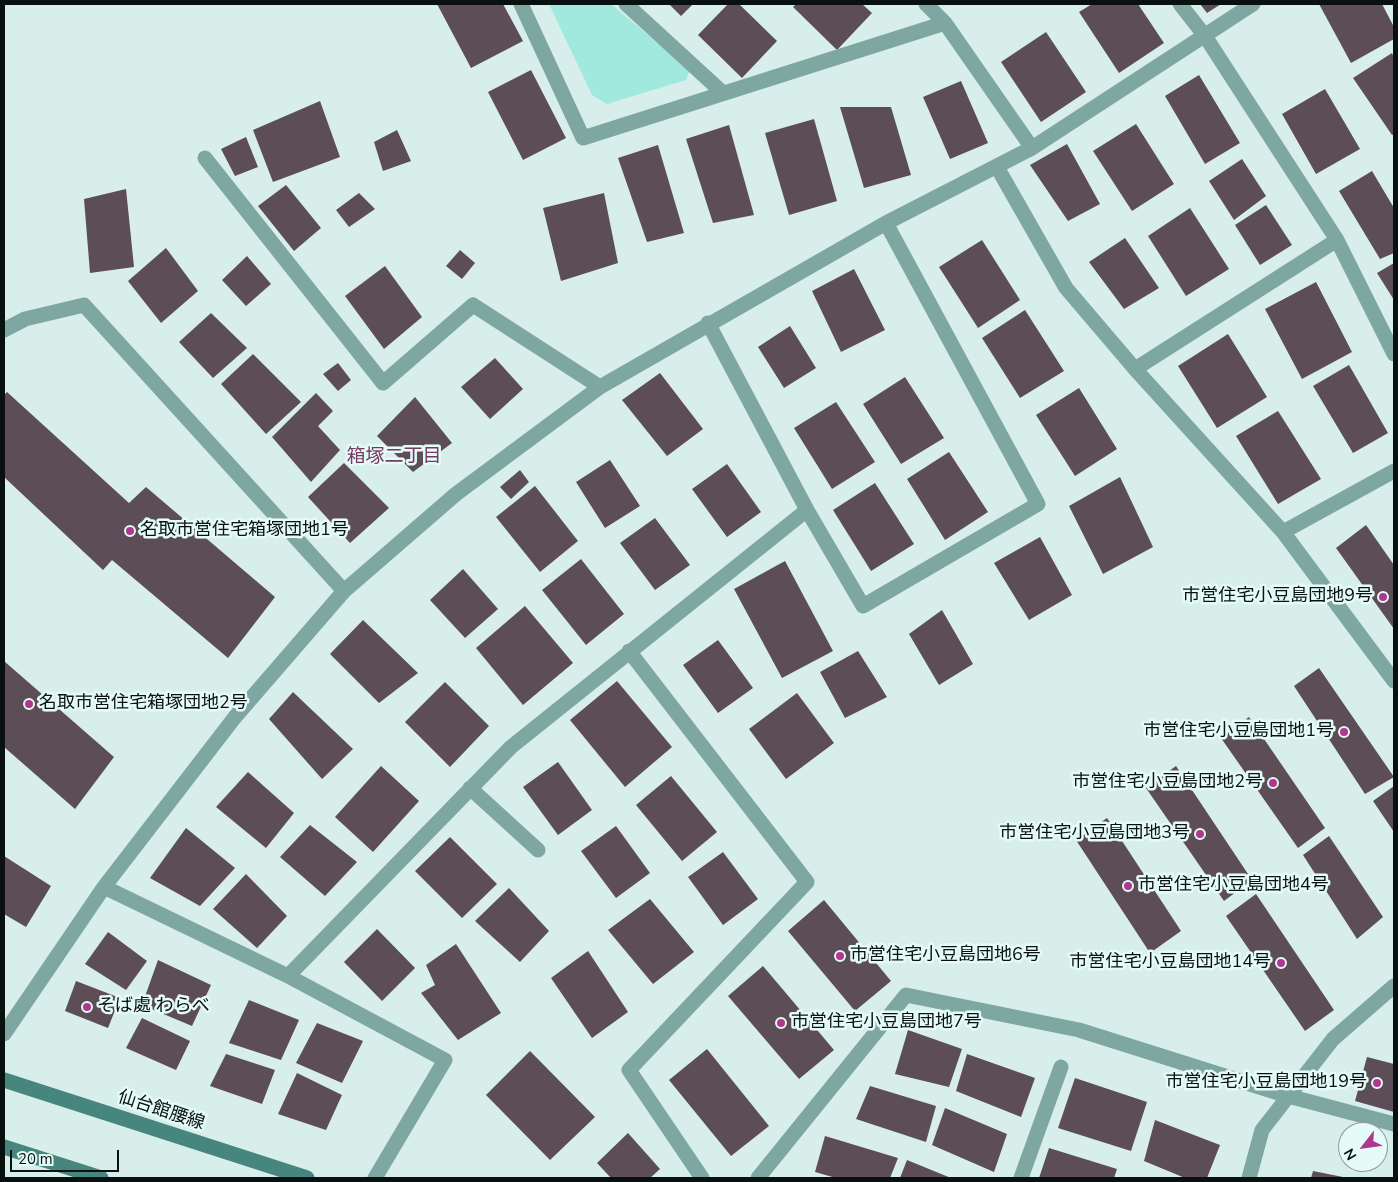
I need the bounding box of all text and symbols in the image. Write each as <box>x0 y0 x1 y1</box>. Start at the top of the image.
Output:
district label: 箱塚二丁目 <box>347 446 441 468</box>
place label: 名取市営住宅箱塚団地1号 <box>140 520 349 542</box>
marker: 名取市営住宅箱塚団地1号 <box>124 525 136 537</box>
place label: 市営住宅小豆島団地9号 <box>1182 586 1373 608</box>
marker: 市営住宅小豆島団地9号 <box>1377 591 1389 603</box>
place label: 名取市営住宅箱塚団地2号 <box>39 693 248 715</box>
marker: 名取市営住宅箱塚団地2号 <box>23 698 35 710</box>
place label: 市営住宅小豆島団地1号 <box>1143 721 1334 743</box>
marker: 市営住宅小豆島団地1号 <box>1338 726 1350 738</box>
place label: 市営住宅小豆島団地2号 <box>1072 772 1263 794</box>
marker: 市営住宅小豆島団地2号 <box>1267 777 1279 789</box>
place label: 市営住宅小豆島団地3号 <box>999 823 1190 845</box>
marker: 市営住宅小豆島団地3号 <box>1194 828 1206 840</box>
place label: 市営住宅小豆島団地4号 <box>1138 875 1329 897</box>
marker: 市営住宅小豆島団地4号 <box>1122 880 1134 892</box>
place label: 市営住宅小豆島団地6号 <box>850 945 1041 967</box>
marker: 市営住宅小豆島団地6号 <box>834 950 846 962</box>
place label: 市営住宅小豆島団地14号 <box>1069 952 1271 974</box>
marker: 市営住宅小豆島団地14号 <box>1275 957 1287 969</box>
place label: そば處 わらべ <box>97 996 210 1018</box>
marker: そば處 わらべ <box>81 1001 93 1013</box>
place label: 市営住宅小豆島団地7号 <box>791 1012 982 1034</box>
marker: 市営住宅小豆島団地7号 <box>775 1017 787 1029</box>
place label: 市営住宅小豆島団地19号 <box>1165 1072 1367 1094</box>
marker: 市営住宅小豆島団地19号 <box>1371 1077 1383 1089</box>
street label: 仙台館腰線 <box>115 1087 207 1135</box>
north arrow <box>1338 1122 1388 1172</box>
scale bar <box>12 1140 121 1172</box>
text: N <box>1340 1145 1361 1164</box>
text: 20 m <box>18 1149 53 1169</box>

